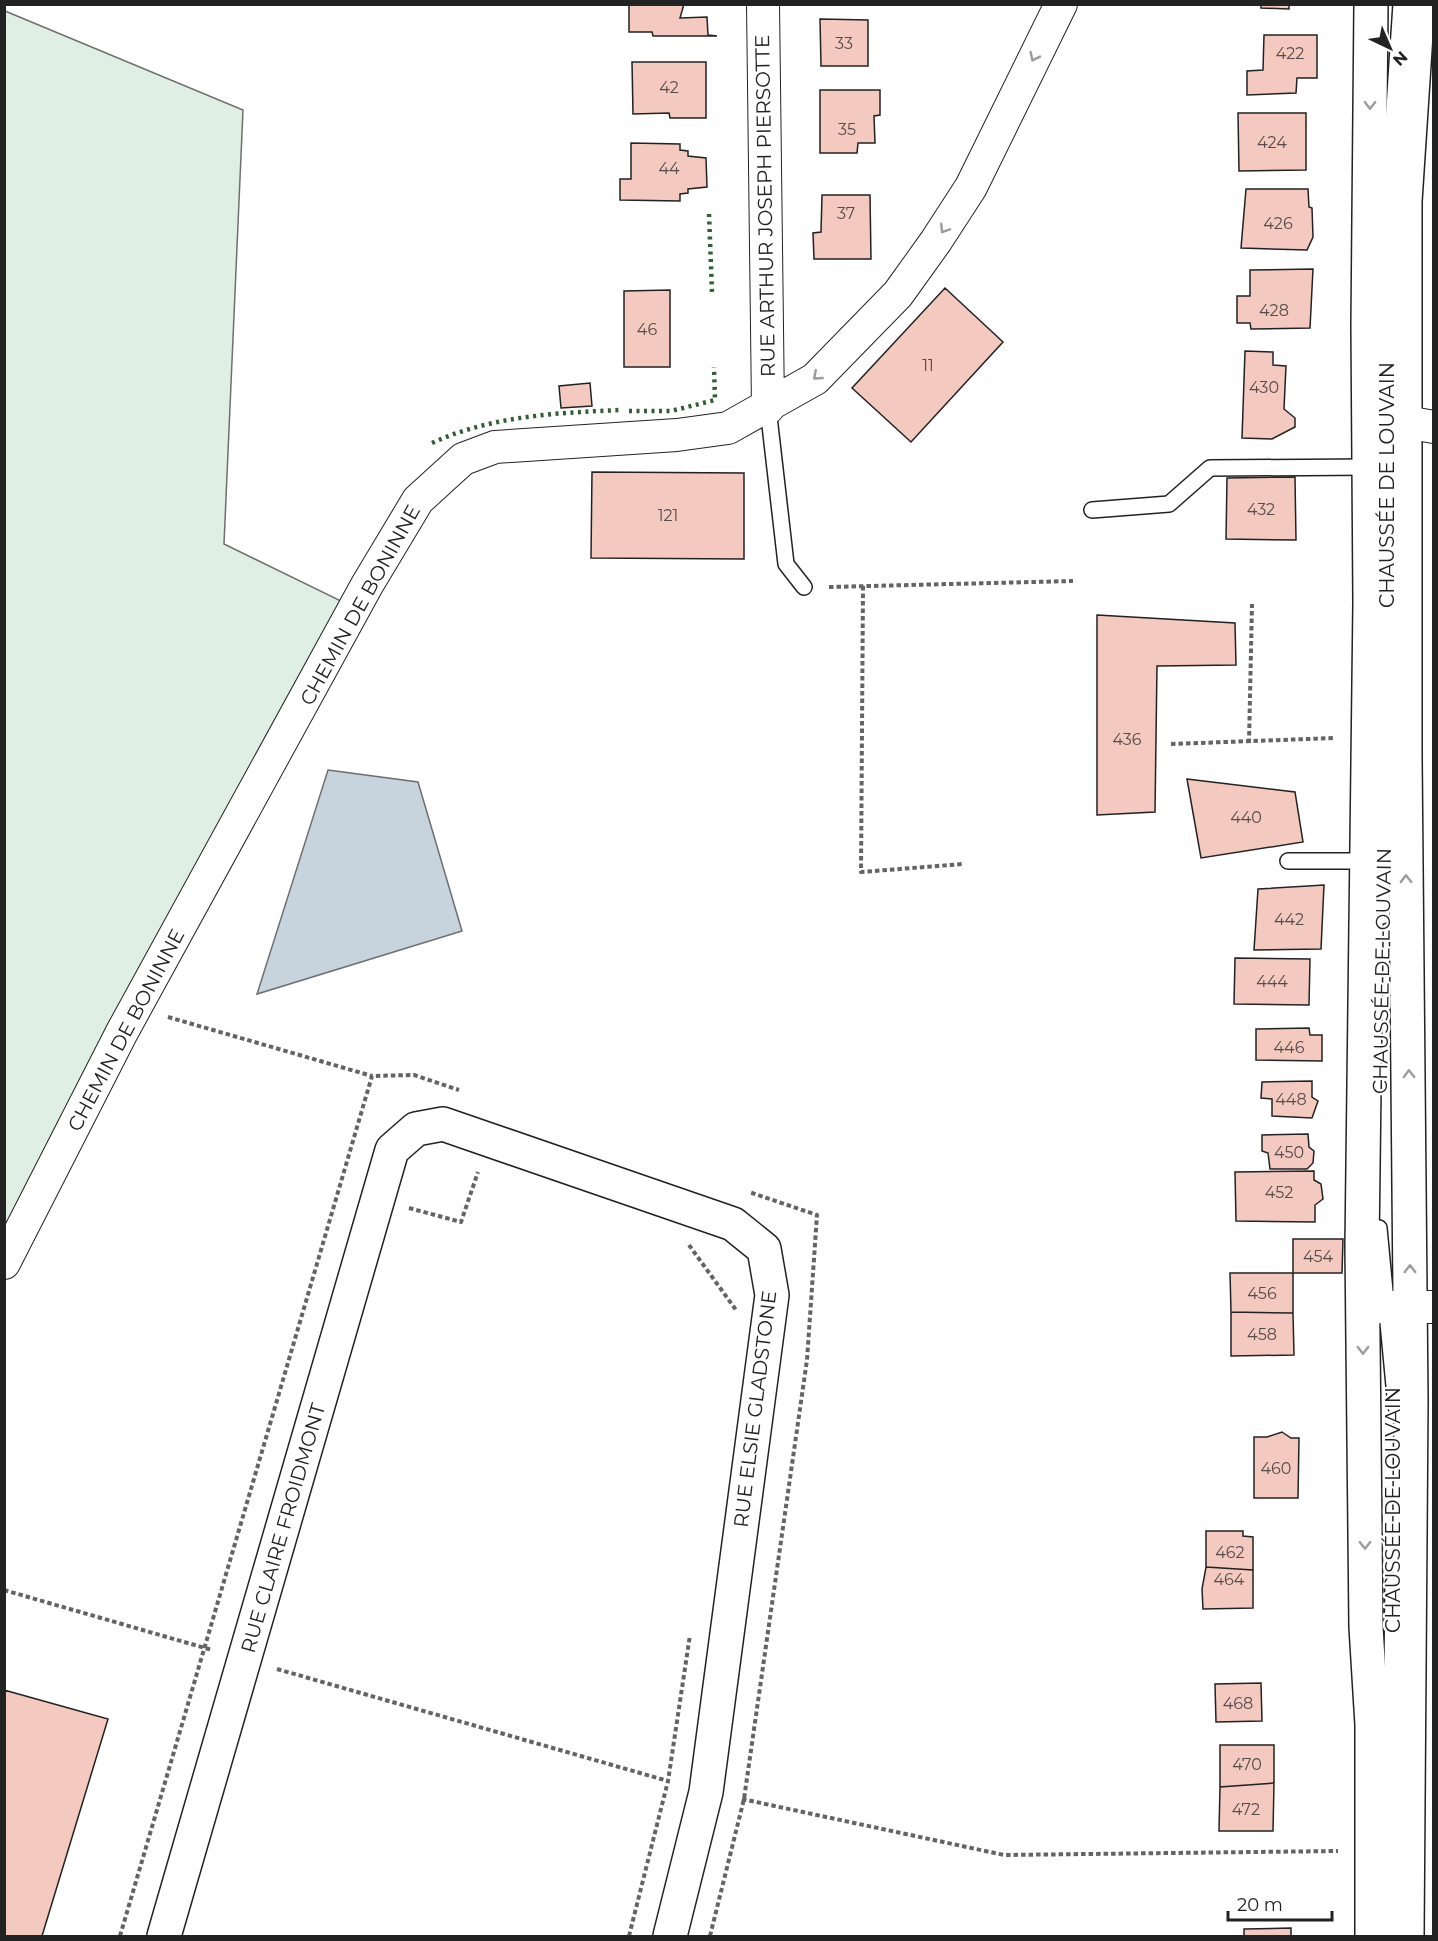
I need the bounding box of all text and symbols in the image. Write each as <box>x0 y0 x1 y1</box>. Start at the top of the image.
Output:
north arrow <box>1360 18 1420 78</box>
house number: 33 <box>835 34 853 53</box>
street label: RUE ARTHUR JOSEPH PIERSOTTE <box>750 35 780 377</box>
house number: 422 <box>1276 44 1304 63</box>
text: N <box>1389 47 1411 70</box>
one-way arrow <box>1030 50 1042 61</box>
house number: 42 <box>659 78 679 97</box>
one-way arrow <box>1364 100 1376 109</box>
house number: 35 <box>838 120 856 139</box>
house number: 424 <box>1257 133 1287 152</box>
house number: 44 <box>658 159 680 178</box>
house number: 37 <box>837 204 855 223</box>
house number: 426 <box>1263 214 1293 233</box>
one-way arrow <box>939 223 951 233</box>
house number: 428 <box>1259 301 1289 320</box>
house number: 46 <box>637 320 657 339</box>
house number: 11 <box>922 356 934 375</box>
street label: CHAUSSÉE DE LOUVAIN <box>1375 362 1399 608</box>
one-way arrow <box>813 369 824 380</box>
house number: 430 <box>1249 378 1279 397</box>
street label: CHEMIN DE BONINNE <box>295 500 425 710</box>
house number: 432 <box>1247 500 1275 519</box>
house number: 121 <box>658 506 678 525</box>
house number: 436 <box>1112 730 1142 749</box>
house number: 440 <box>1230 808 1262 827</box>
street label: CHAUSSÉE DE LOUVAIN <box>1368 848 1396 1094</box>
one-way arrow <box>1400 875 1413 884</box>
house number: 442 <box>1274 910 1304 929</box>
street label: CHEMIN DE BONINNE <box>62 925 190 1135</box>
house number: 444 <box>1256 972 1288 991</box>
house number: 446 <box>1274 1038 1305 1057</box>
one-way arrow <box>1403 1070 1415 1079</box>
house number: 448 <box>1275 1090 1307 1109</box>
house number: 450 <box>1274 1143 1304 1162</box>
house number: 452 <box>1265 1183 1293 1202</box>
house number: 454 <box>1303 1247 1334 1266</box>
one-way arrow <box>1404 1265 1416 1274</box>
house number: 456 <box>1247 1284 1277 1303</box>
street label: RUE ELSIE GLADSTONE <box>729 1289 781 1529</box>
house number: 458 <box>1247 1325 1277 1344</box>
one-way arrow <box>1357 1345 1369 1354</box>
street label: CHAUSSÉE DE LOUVAIN <box>1381 1387 1405 1633</box>
street label: RUE CLAIRE FROIDMONT <box>236 1400 330 1656</box>
house number: 460 <box>1261 1459 1291 1478</box>
one-way arrow <box>1359 1540 1371 1549</box>
house number: 462 <box>1215 1543 1245 1562</box>
house number: 464 <box>1214 1570 1245 1589</box>
house number: 468 <box>1223 1694 1253 1713</box>
house number: 470 <box>1232 1755 1262 1774</box>
house number: 472 <box>1232 1800 1260 1819</box>
scale bar <box>1228 1884 1332 1922</box>
text: 20 m <box>1237 1894 1283 1916</box>

